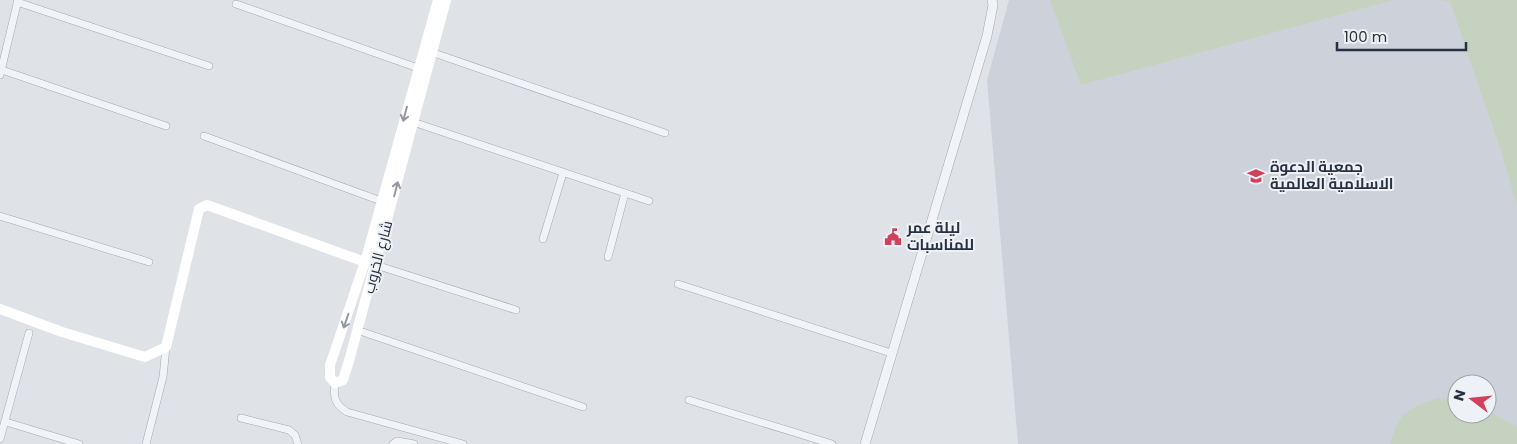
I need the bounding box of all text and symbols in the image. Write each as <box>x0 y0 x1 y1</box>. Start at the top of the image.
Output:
scale bar <box>1337 20 1466 52</box>
text: 100 m <box>1344 26 1387 47</box>
one-way arrow <box>400 106 409 122</box>
place label: جمعية الدعوة الاسلامية العالمية <box>1270 156 1393 194</box>
school or university icon: جمعية الدعوة الاسلامية العالمية <box>1246 166 1266 186</box>
one-way arrow <box>391 182 401 198</box>
place label: ليلة عمر للمناسبات <box>906 217 974 255</box>
street label: شارع الخروب <box>358 218 398 296</box>
public building icon: ليلة عمر للمناسبات <box>883 227 903 247</box>
one-way arrow <box>340 312 350 328</box>
north arrow <box>1447 374 1497 424</box>
text: N <box>1448 388 1471 403</box>

